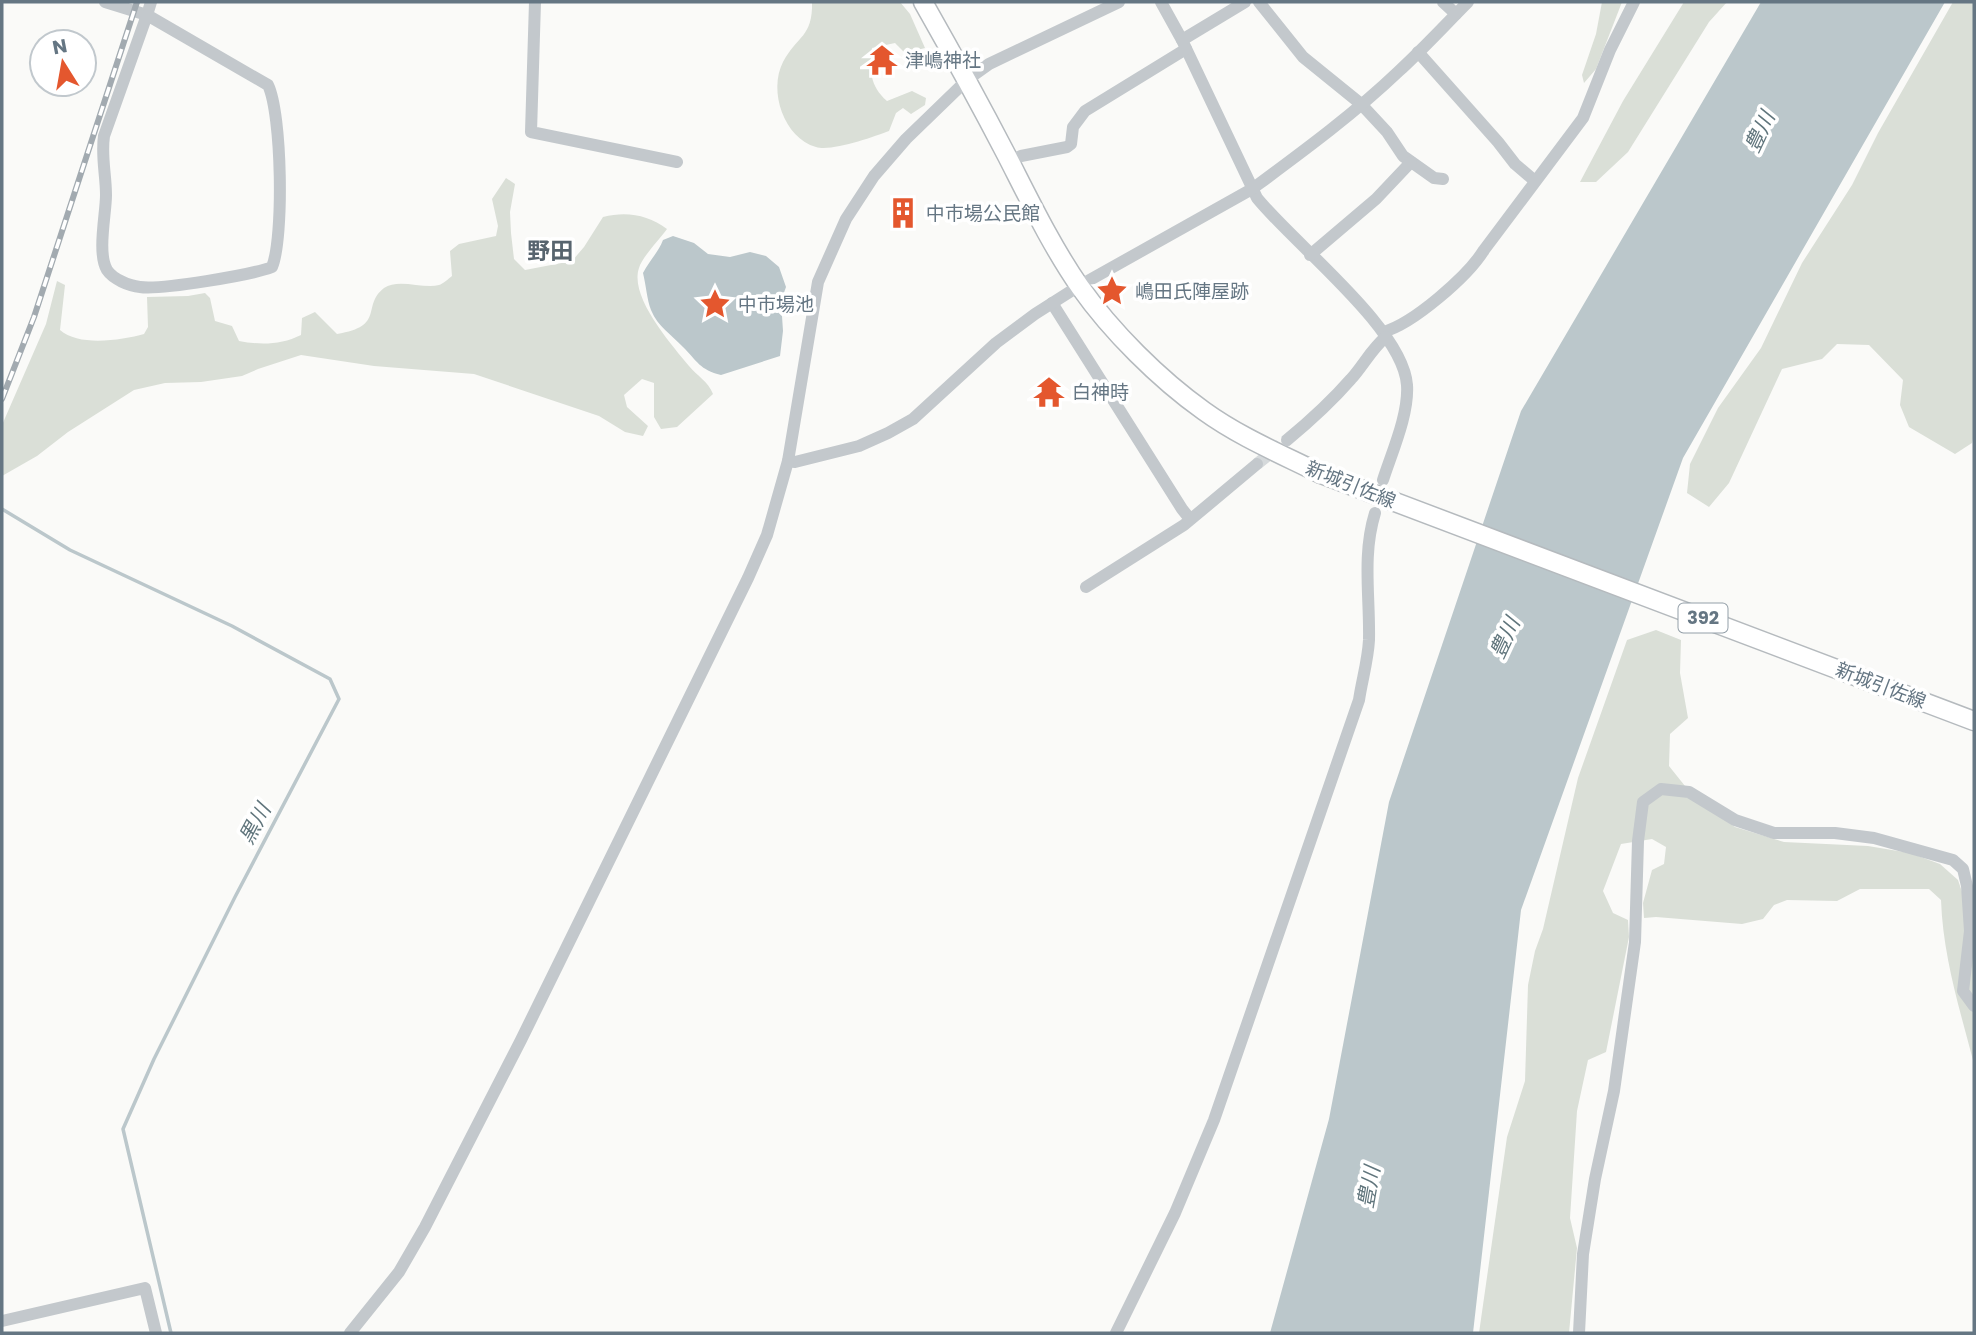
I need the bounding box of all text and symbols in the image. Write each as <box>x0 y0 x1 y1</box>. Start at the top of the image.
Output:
north arrow <box>28 28 98 98</box>
text: N <box>50 32 69 61</box>
temple icon: 津嶋神社 <box>865 43 899 77</box>
place label: 津嶋神社 <box>905 47 981 74</box>
water label: 豊川 <box>1738 105 1782 157</box>
building icon: 中市場公民館 <box>886 196 920 230</box>
place label: 中市場公民館 <box>926 200 1040 227</box>
district label: 野田 <box>527 235 573 267</box>
place icon: 嶋田氏陣屋跡 <box>1095 274 1129 308</box>
place label: 嶋田氏陣屋跡 <box>1135 278 1249 305</box>
place icon: 中市場池 <box>698 287 732 321</box>
place label: 中市場池 <box>738 291 814 318</box>
temple icon: 白神時 <box>1032 375 1066 409</box>
place label: 白神時 <box>1072 379 1129 406</box>
street label: 新城引佐線 <box>1302 454 1400 515</box>
road number: 392 <box>1678 604 1728 632</box>
water label: 豊川 <box>1483 611 1527 663</box>
street label: 新城引佐線 <box>1832 656 1930 715</box>
water label: 黒川 <box>232 797 278 849</box>
water label: 豊川 <box>1351 1162 1387 1210</box>

